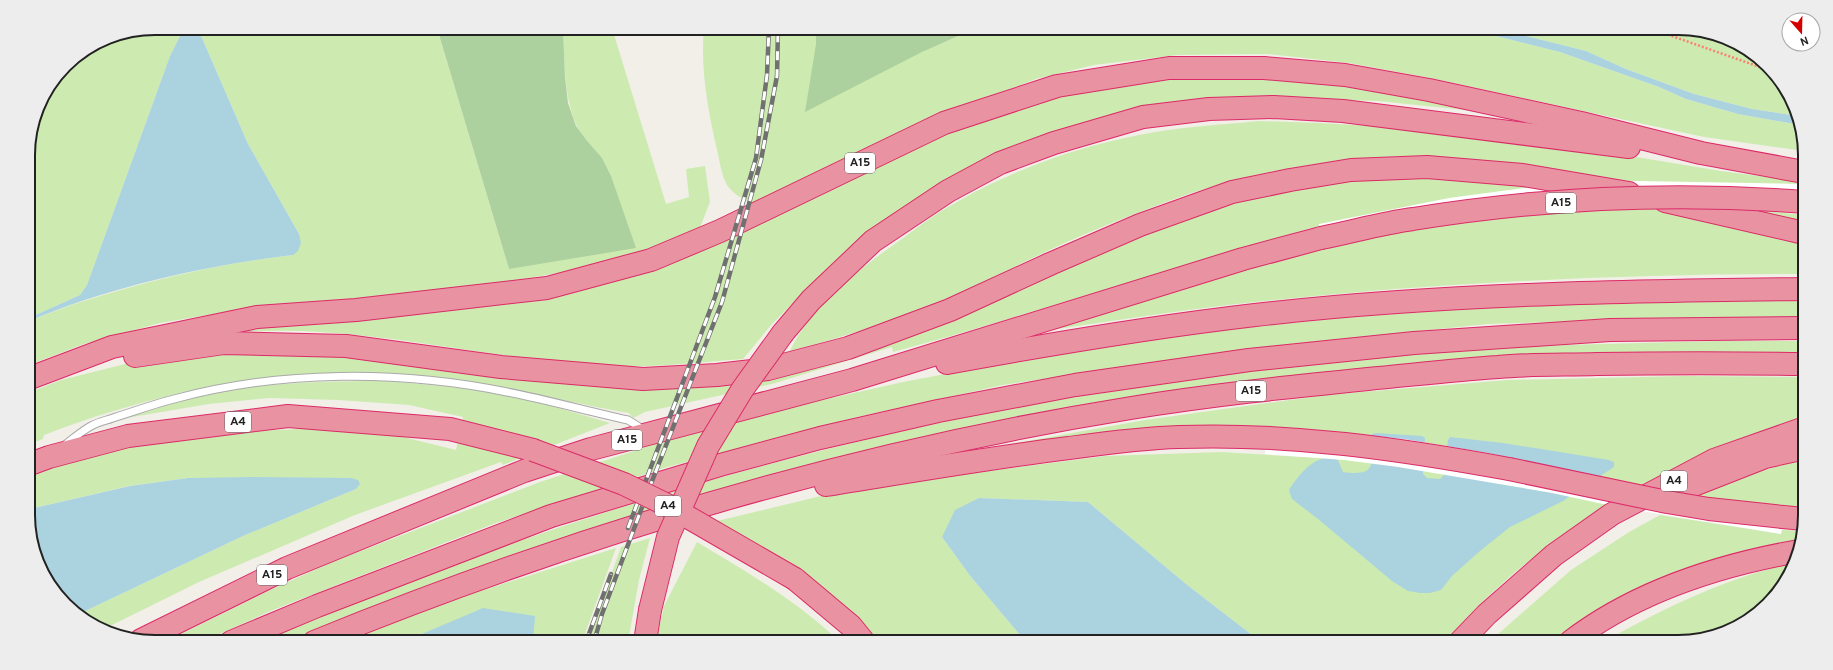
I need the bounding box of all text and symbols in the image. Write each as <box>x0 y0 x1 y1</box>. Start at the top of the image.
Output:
north arrow <box>1781 12 1821 52</box>
text: N <box>1798 33 1810 48</box>
road number: A15 <box>845 153 875 173</box>
road number: A15 <box>1546 193 1576 213</box>
road number: A15 <box>1236 381 1266 401</box>
road number: A4 <box>225 412 251 432</box>
road number: A15 <box>612 430 642 450</box>
road number: A4 <box>1661 471 1687 491</box>
road number: A4 <box>655 496 681 516</box>
road number: A15 <box>257 565 287 585</box>

